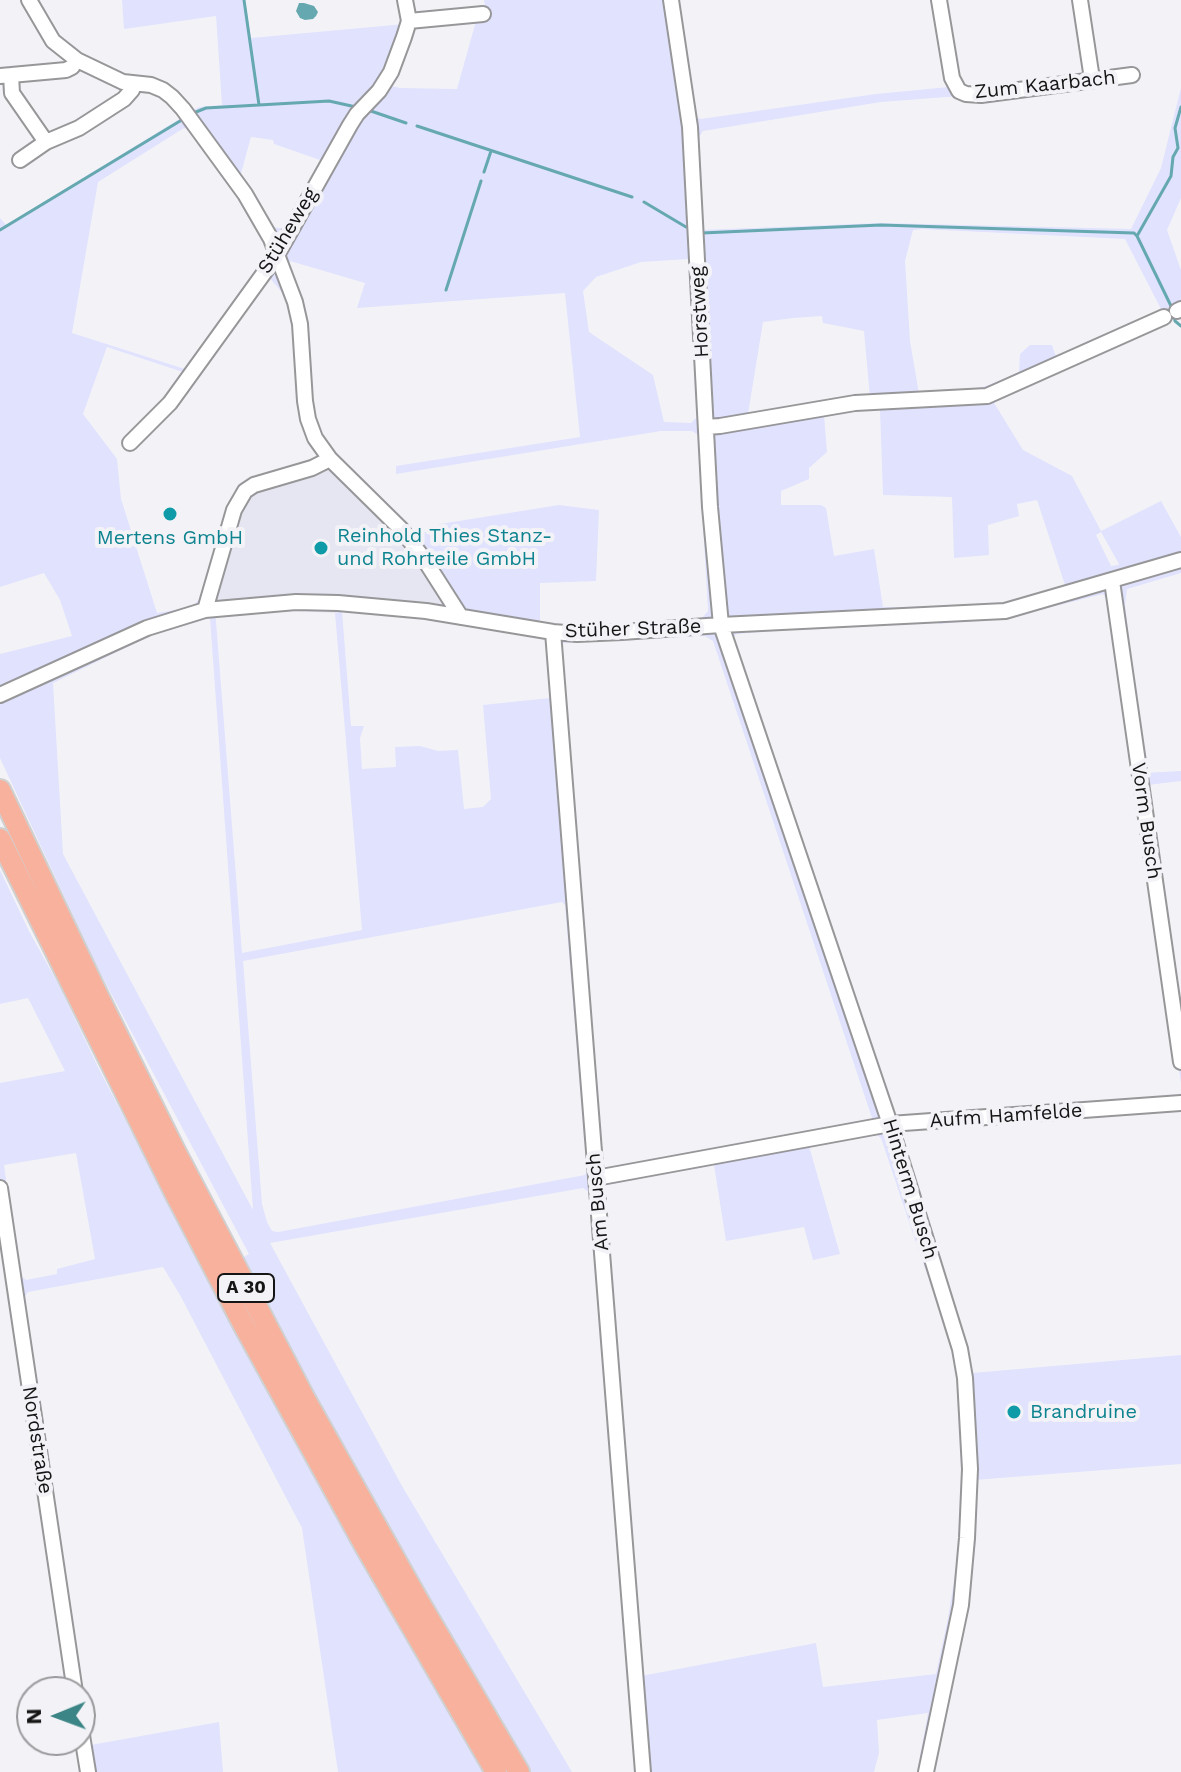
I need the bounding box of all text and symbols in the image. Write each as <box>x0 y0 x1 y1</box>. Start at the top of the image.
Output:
street label: Zum Kaarbach <box>973 66 1117 104</box>
street label: Stüheweg <box>253 184 323 278</box>
street label: Horstweg <box>686 266 714 358</box>
marker: Mertens GmbH <box>161 505 179 523</box>
place label: Reinhold Thies Stanz- und Rohrteile GmbH <box>337 524 552 571</box>
place label: Mertens GmbH <box>97 526 243 550</box>
marker: Reinhold Thies Stanz- und Rohrteile GmbH <box>312 539 330 557</box>
street label: Stüher Straße <box>564 615 702 643</box>
street label: Vorm Busch <box>1126 761 1166 881</box>
street label: Aufm Hamfelde <box>929 1099 1083 1133</box>
street label: Hinterm Busch <box>877 1116 943 1262</box>
street label: Am Busch <box>582 1152 614 1252</box>
road number: A 30 <box>218 1274 274 1302</box>
street label: Nordstraße <box>17 1384 57 1496</box>
place label: Brandruine <box>1030 1400 1137 1424</box>
marker: Brandruine <box>1005 1403 1023 1421</box>
north arrow <box>16 1676 96 1756</box>
text: N <box>21 1708 46 1725</box>

